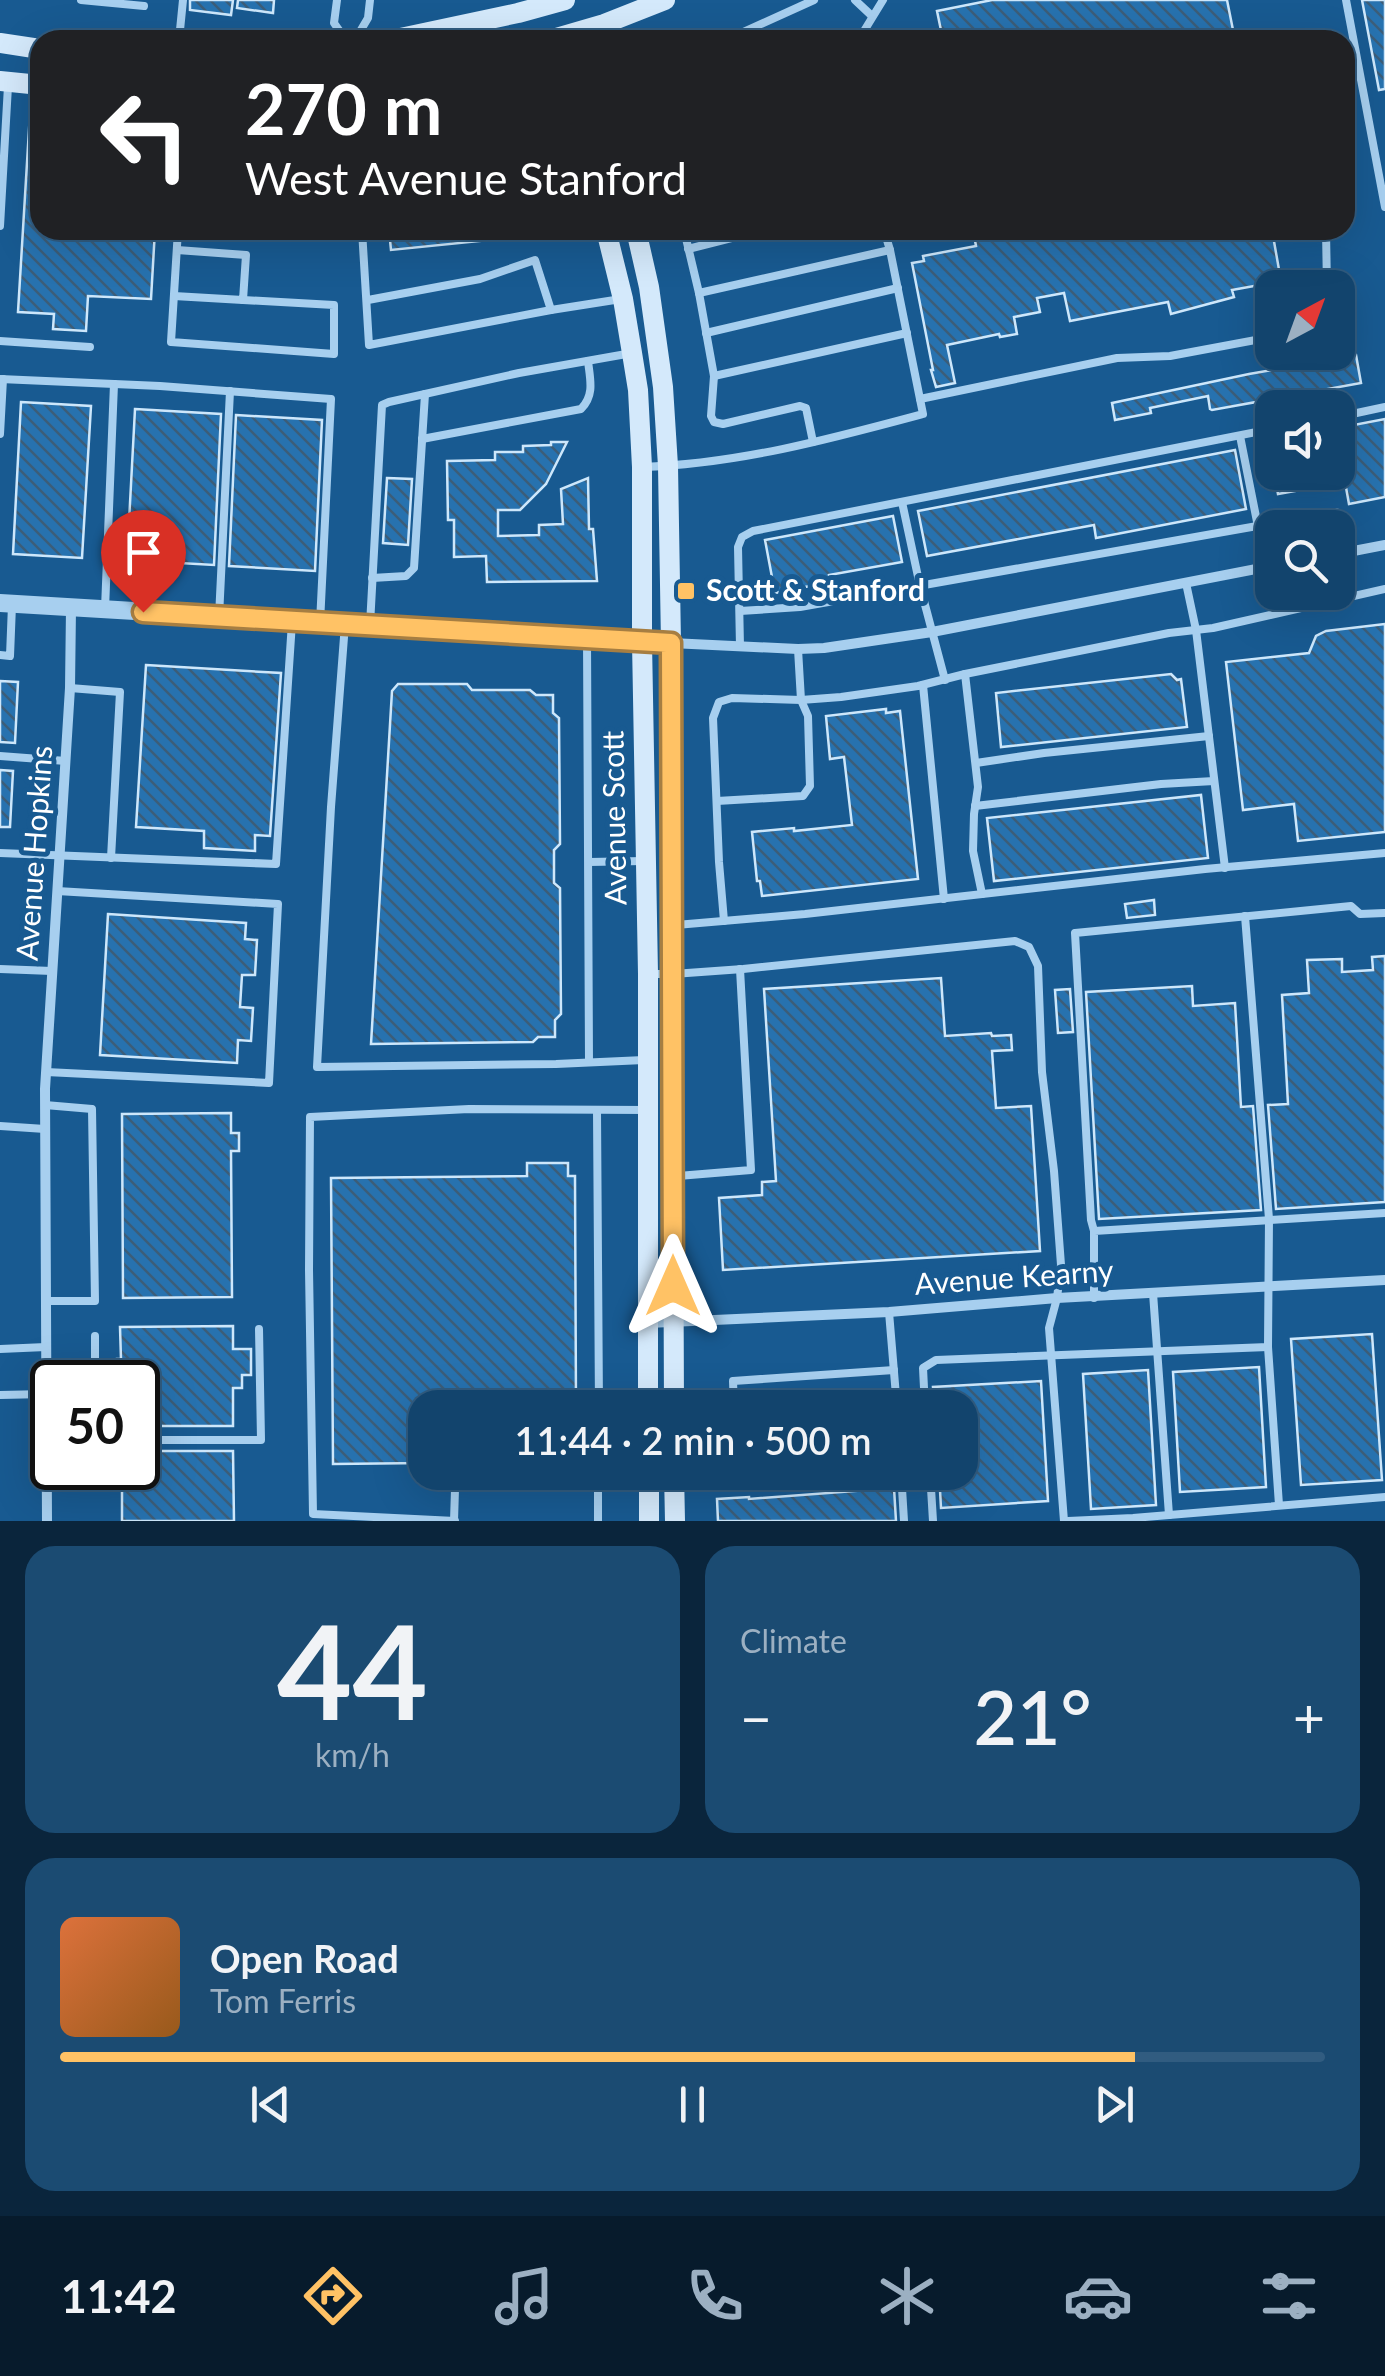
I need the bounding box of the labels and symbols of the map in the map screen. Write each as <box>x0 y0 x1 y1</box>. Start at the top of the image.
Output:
north arrow <box>1255 270 1355 370</box>
pin <box>101 510 186 613</box>
place label: Scott & Stanford <box>706 571 925 607</box>
marker: Scott & Stanford <box>675 580 697 602</box>
street label: Avenue Scott <box>593 730 633 906</box>
street label: Avenue Hopkins <box>8 744 58 962</box>
position arrow <box>621 1234 725 1338</box>
street label: Avenue Kearny <box>913 1251 1115 1301</box>
speed limit sign: 50 <box>30 1360 160 1490</box>

